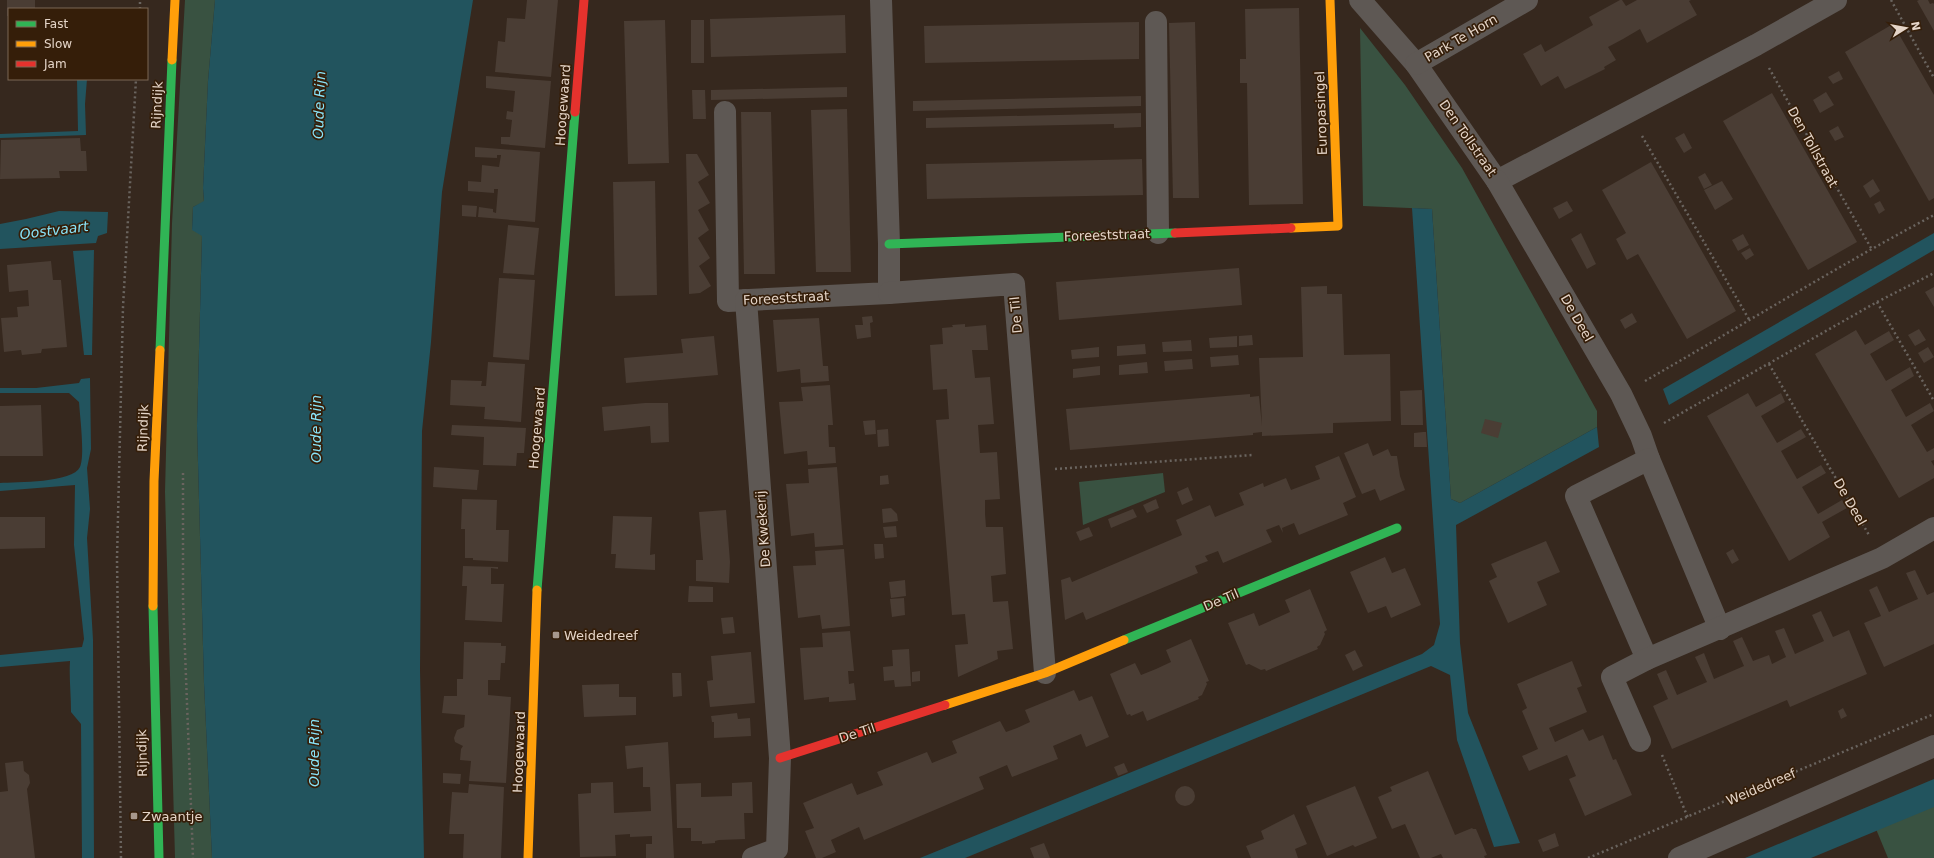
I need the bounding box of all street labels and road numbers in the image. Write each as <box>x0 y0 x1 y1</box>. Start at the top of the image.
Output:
street label: Park Te Horn <box>1422 11 1500 65</box>
street label: Hoogewaard <box>553 64 573 146</box>
street label: Europasingel <box>1312 71 1330 155</box>
street label: Rijndijk <box>148 80 166 129</box>
street label: Den Tollstraat <box>1436 97 1500 179</box>
street label: Den Tollstraat <box>1785 104 1841 190</box>
street label: Foreeststraat <box>1064 226 1150 244</box>
street label: Foreeststraat <box>743 288 829 308</box>
street label: De Deel <box>1558 292 1596 344</box>
street label: De Til <box>1007 296 1025 334</box>
street label: Hoogewaard <box>526 387 548 469</box>
street label: Rijndijk <box>135 404 151 452</box>
street label: De Deel <box>1831 476 1869 528</box>
street label: De Kwekerij <box>753 490 773 568</box>
street label: De Til <box>1201 586 1241 614</box>
street label: Hoogewaard <box>510 711 528 793</box>
street label: De Til <box>837 720 877 746</box>
street label: Rijndijk <box>134 729 150 777</box>
street label: Weidedreef <box>1724 766 1798 808</box>

